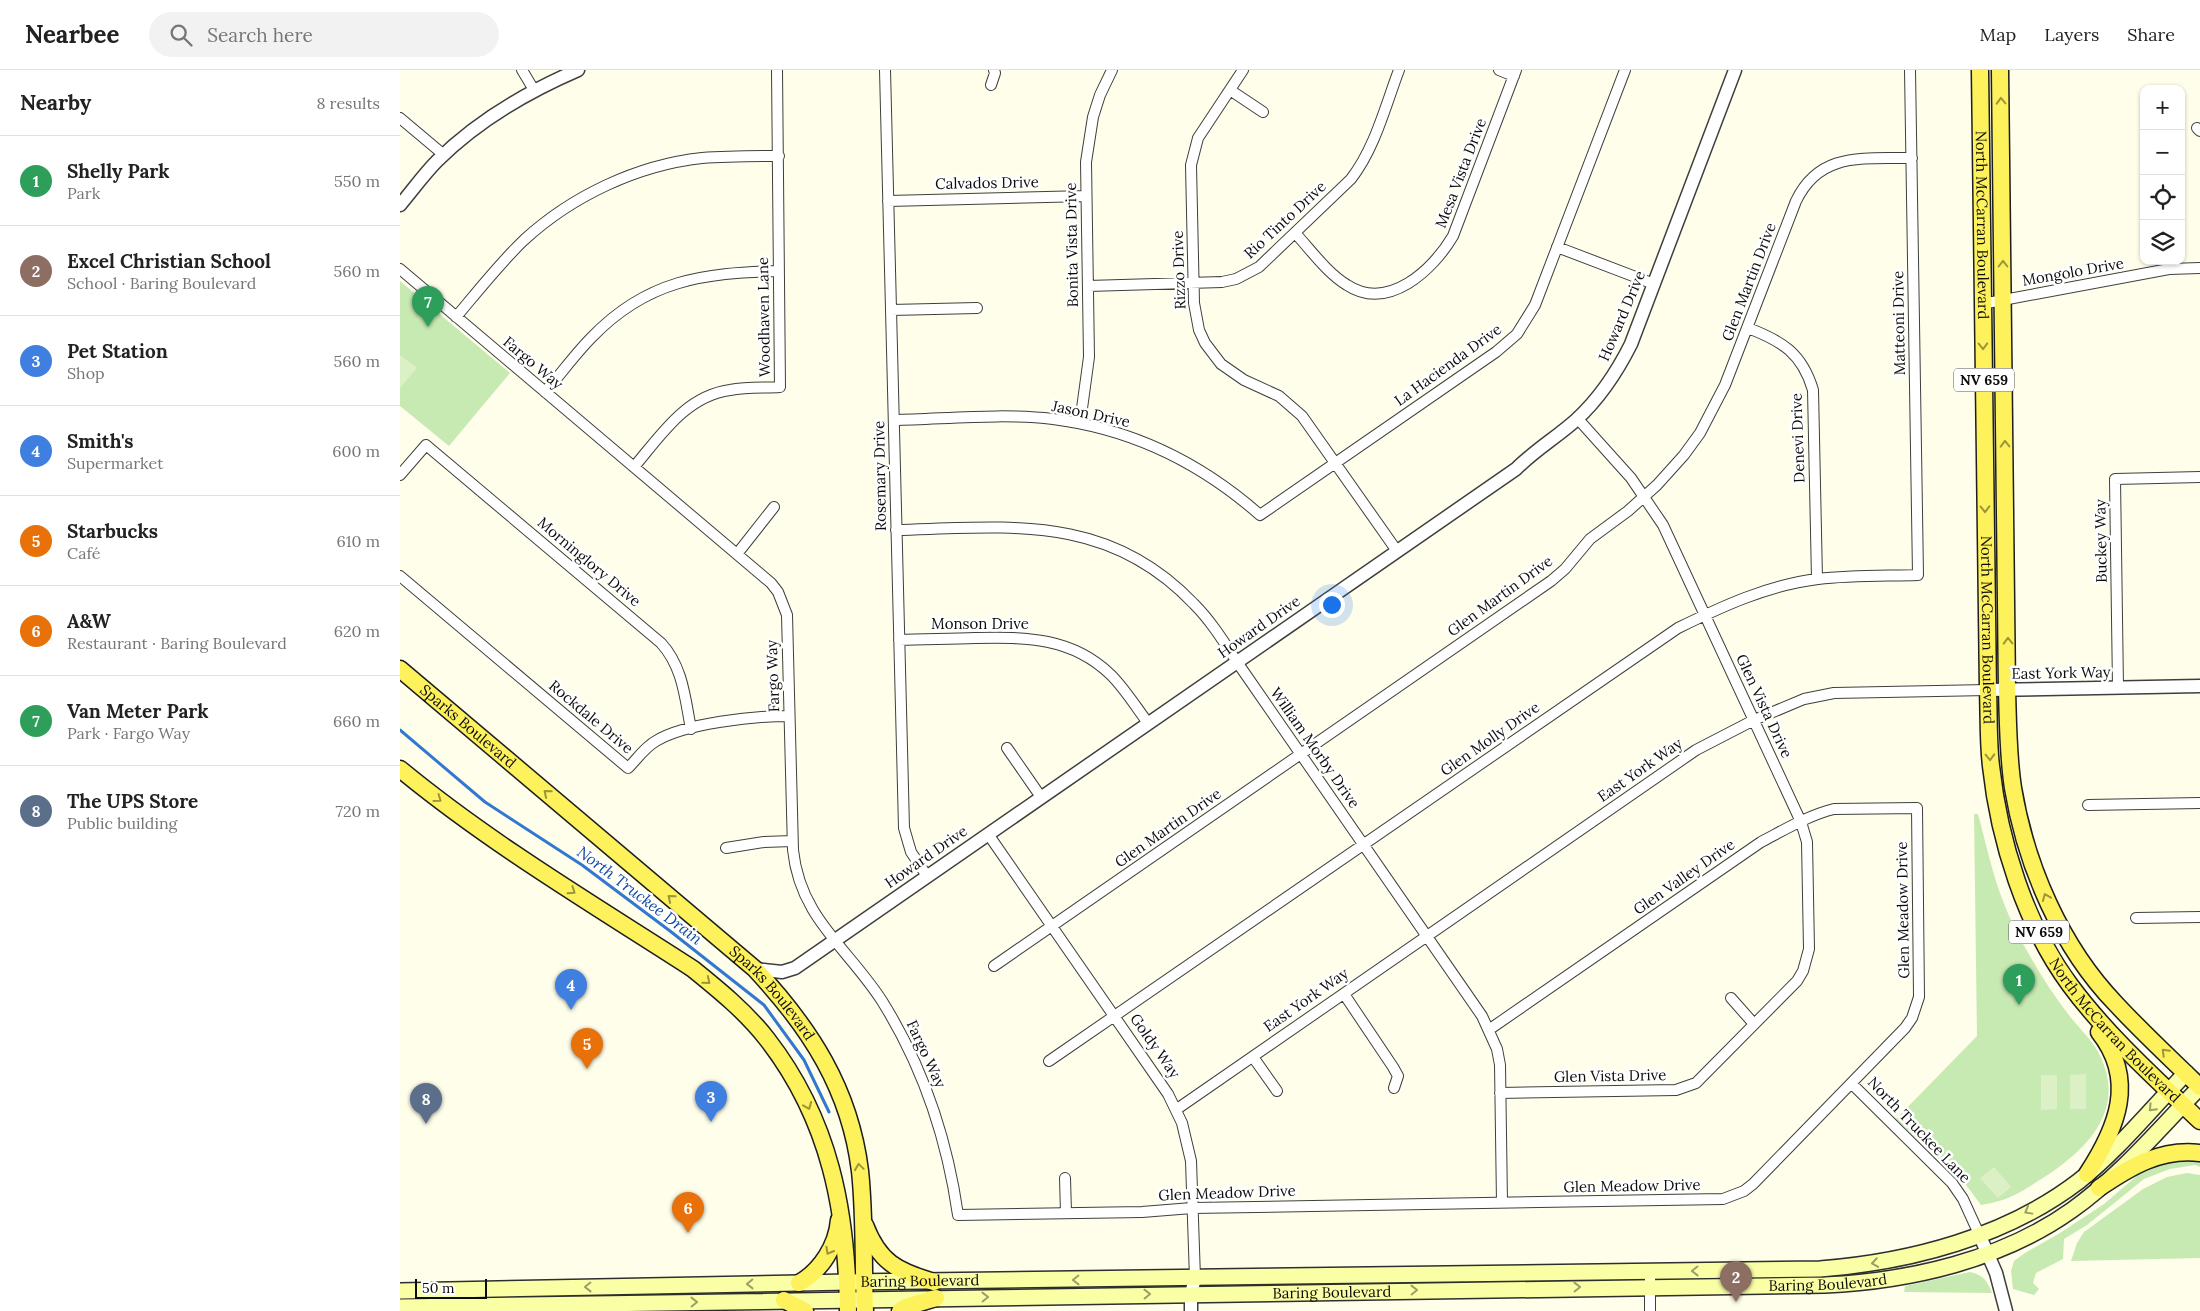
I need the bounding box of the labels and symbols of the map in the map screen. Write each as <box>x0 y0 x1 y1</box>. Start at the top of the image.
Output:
one-way arrow <box>1996 97 2006 105</box>
street label: Mesa Vista Drive <box>1431 115 1490 230</box>
street label: North McCarran Boulevard <box>1972 130 1993 319</box>
street label: Calvados Drive <box>935 172 1039 193</box>
street label: Rio Tinto Drive <box>1240 177 1330 262</box>
street label: Bonita Vista Drive <box>1061 182 1082 308</box>
street label: Glen Martin Drive <box>1717 220 1780 344</box>
street label: Rizzo Drive <box>1168 230 1189 310</box>
street label: Mongolo Drive <box>2021 253 2125 290</box>
street label: Woodhaven Lane <box>753 257 774 377</box>
one-way arrow <box>1998 260 2008 268</box>
street label: Howard Drive <box>1594 268 1649 364</box>
street label: Matteoni Drive <box>1888 270 1909 376</box>
pin: 7 <box>412 286 444 327</box>
street label: La Hacienda Drive <box>1391 319 1505 410</box>
street label: Fargo Way <box>499 332 567 393</box>
one-way arrow <box>1978 342 1988 350</box>
road number: NV 659 <box>1954 368 2014 392</box>
street label: Denevi Drive <box>1786 393 1809 483</box>
street label: Jason Drive <box>1049 396 1132 431</box>
street label: Rosemary Drive <box>869 421 890 531</box>
one-way arrow <box>2000 440 2010 448</box>
street label: Buckey Way <box>2090 499 2111 583</box>
one-way arrow <box>1980 505 1991 513</box>
street label: Morninglory Drive <box>534 513 645 610</box>
street label: North McCarran Boulevard <box>1977 535 1999 724</box>
street label: Glen Martin Drive <box>1443 551 1556 640</box>
street label: Howard Drive <box>1214 591 1304 662</box>
your location <box>1319 592 1345 618</box>
street label: Monson Drive <box>931 614 1029 633</box>
one-way arrow <box>2003 637 2013 645</box>
street label: Fargo Way <box>762 639 783 713</box>
street label: Glen Vista Drive <box>1732 651 1797 761</box>
street label: East York Way <box>2011 662 2111 683</box>
street label: Rockdale Drive <box>545 676 637 757</box>
street label: Sparks Boulevard <box>416 680 520 772</box>
street label: William Morby Drive <box>1267 684 1364 812</box>
street label: Glen Molly Drive <box>1437 697 1543 780</box>
street label: East York Way <box>1594 733 1686 806</box>
one-way arrow <box>1985 753 1996 761</box>
street label: Glen Martin Drive <box>1111 784 1225 871</box>
one-way arrow <box>544 791 553 799</box>
one-way arrow <box>432 794 441 802</box>
street label: Howard Drive <box>881 821 971 892</box>
street label: Glen Valley Drive <box>1629 835 1738 919</box>
water label: North Truckee Drain <box>573 841 707 949</box>
street label: Glen Meadow Drive <box>1892 841 1913 979</box>
one-way arrow <box>566 885 576 894</box>
one-way arrow <box>2042 893 2052 902</box>
one-way arrow <box>668 896 677 904</box>
road number: NV 659 <box>2009 920 2069 944</box>
street label: Sparks Boulevard <box>726 941 819 1044</box>
street label: North McCarran Boulevard <box>2045 954 2185 1107</box>
street label: East York Way <box>1260 963 1352 1036</box>
pin: 1 <box>2003 964 2035 1005</box>
pin: 4 <box>555 969 587 1010</box>
one-way arrow <box>702 975 711 984</box>
street label: Goldy Way <box>1126 1010 1185 1082</box>
street label: Fargo Way <box>903 1017 950 1091</box>
pin: 5 <box>571 1028 603 1069</box>
one-way arrow <box>2162 1049 2171 1058</box>
street label: Glen Vista Drive <box>1554 1065 1666 1086</box>
street label: North Truckee Lane <box>1864 1073 1975 1187</box>
pin: 3 <box>695 1081 727 1122</box>
pin: 8 <box>410 1083 442 1124</box>
one-way arrow <box>802 1101 812 1110</box>
one-way arrow <box>2149 1103 2158 1112</box>
one-way arrow <box>854 1162 865 1170</box>
street label: Glen Meadow Drive <box>1563 1175 1701 1196</box>
street label: Glen Meadow Drive <box>1158 1181 1296 1204</box>
pin: 6 <box>672 1192 704 1233</box>
one-way arrow <box>2024 1205 2033 1215</box>
one-way arrow <box>825 1245 835 1254</box>
one-way arrow <box>1870 1258 1879 1268</box>
pin: 2 <box>1720 1261 1752 1302</box>
one-way arrow <box>1691 1266 1698 1276</box>
street label: Baring Boulevard <box>1768 1269 1888 1295</box>
street label: Baring Boulevard <box>860 1270 980 1291</box>
one-way arrow <box>1072 1275 1080 1285</box>
scale bar <box>415 1276 488 1299</box>
one-way arrow <box>746 1279 754 1289</box>
one-way arrow <box>583 1282 591 1292</box>
street label: Baring Boulevard <box>1272 1282 1392 1303</box>
one-way arrow <box>1573 1282 1581 1293</box>
one-way arrow <box>1411 1285 1419 1295</box>
one-way arrow <box>1144 1289 1151 1299</box>
one-way arrow <box>981 1292 989 1302</box>
one-way arrow <box>690 1297 698 1307</box>

